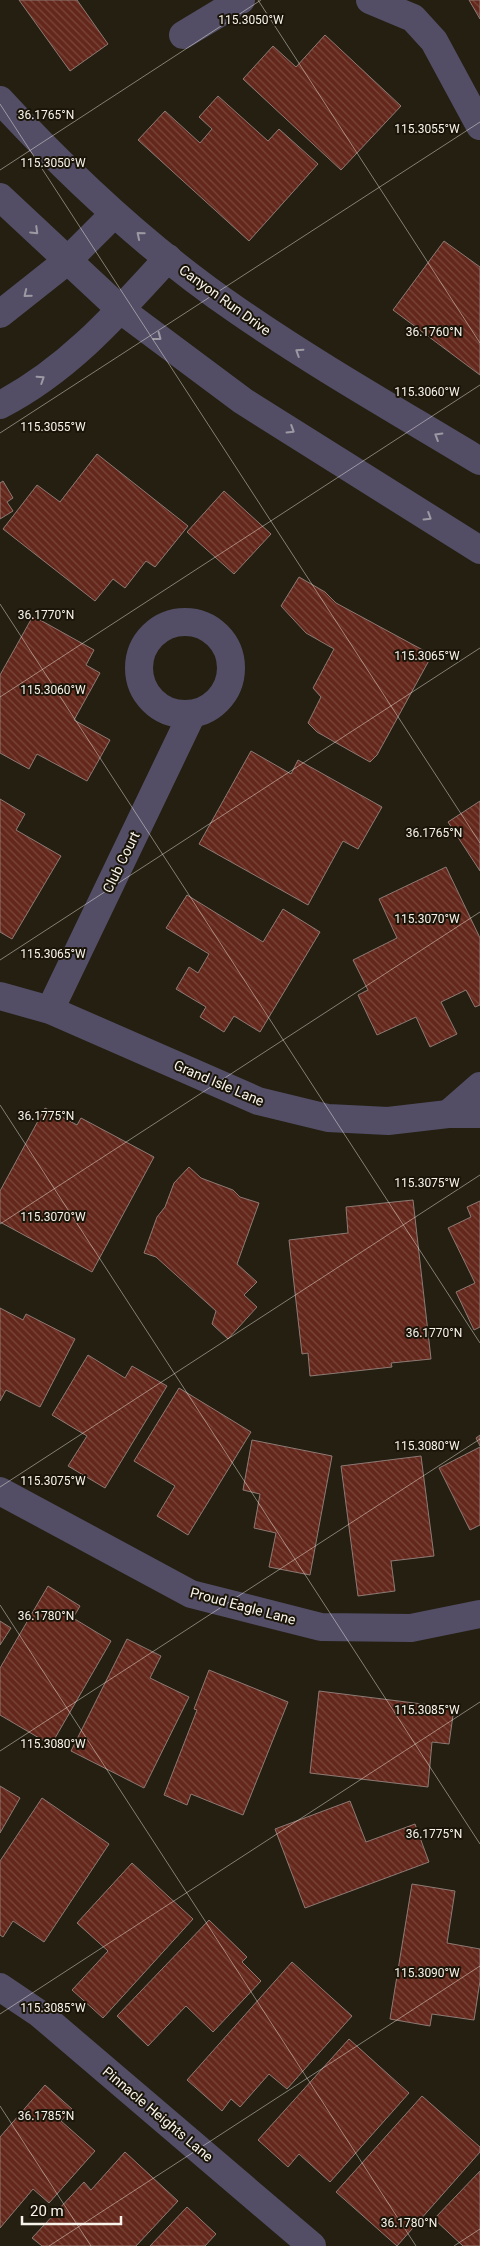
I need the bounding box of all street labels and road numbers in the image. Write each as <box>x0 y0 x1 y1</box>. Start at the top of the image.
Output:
street label: Canyon Run Drive <box>176 261 274 339</box>
street label: Club Court <box>99 828 143 895</box>
street label: Grand Isle Lane <box>172 1057 266 1109</box>
street label: Proud Eagle Lane <box>188 1584 298 1628</box>
street label: Pinnacle Heights Lane <box>100 2063 216 2165</box>

